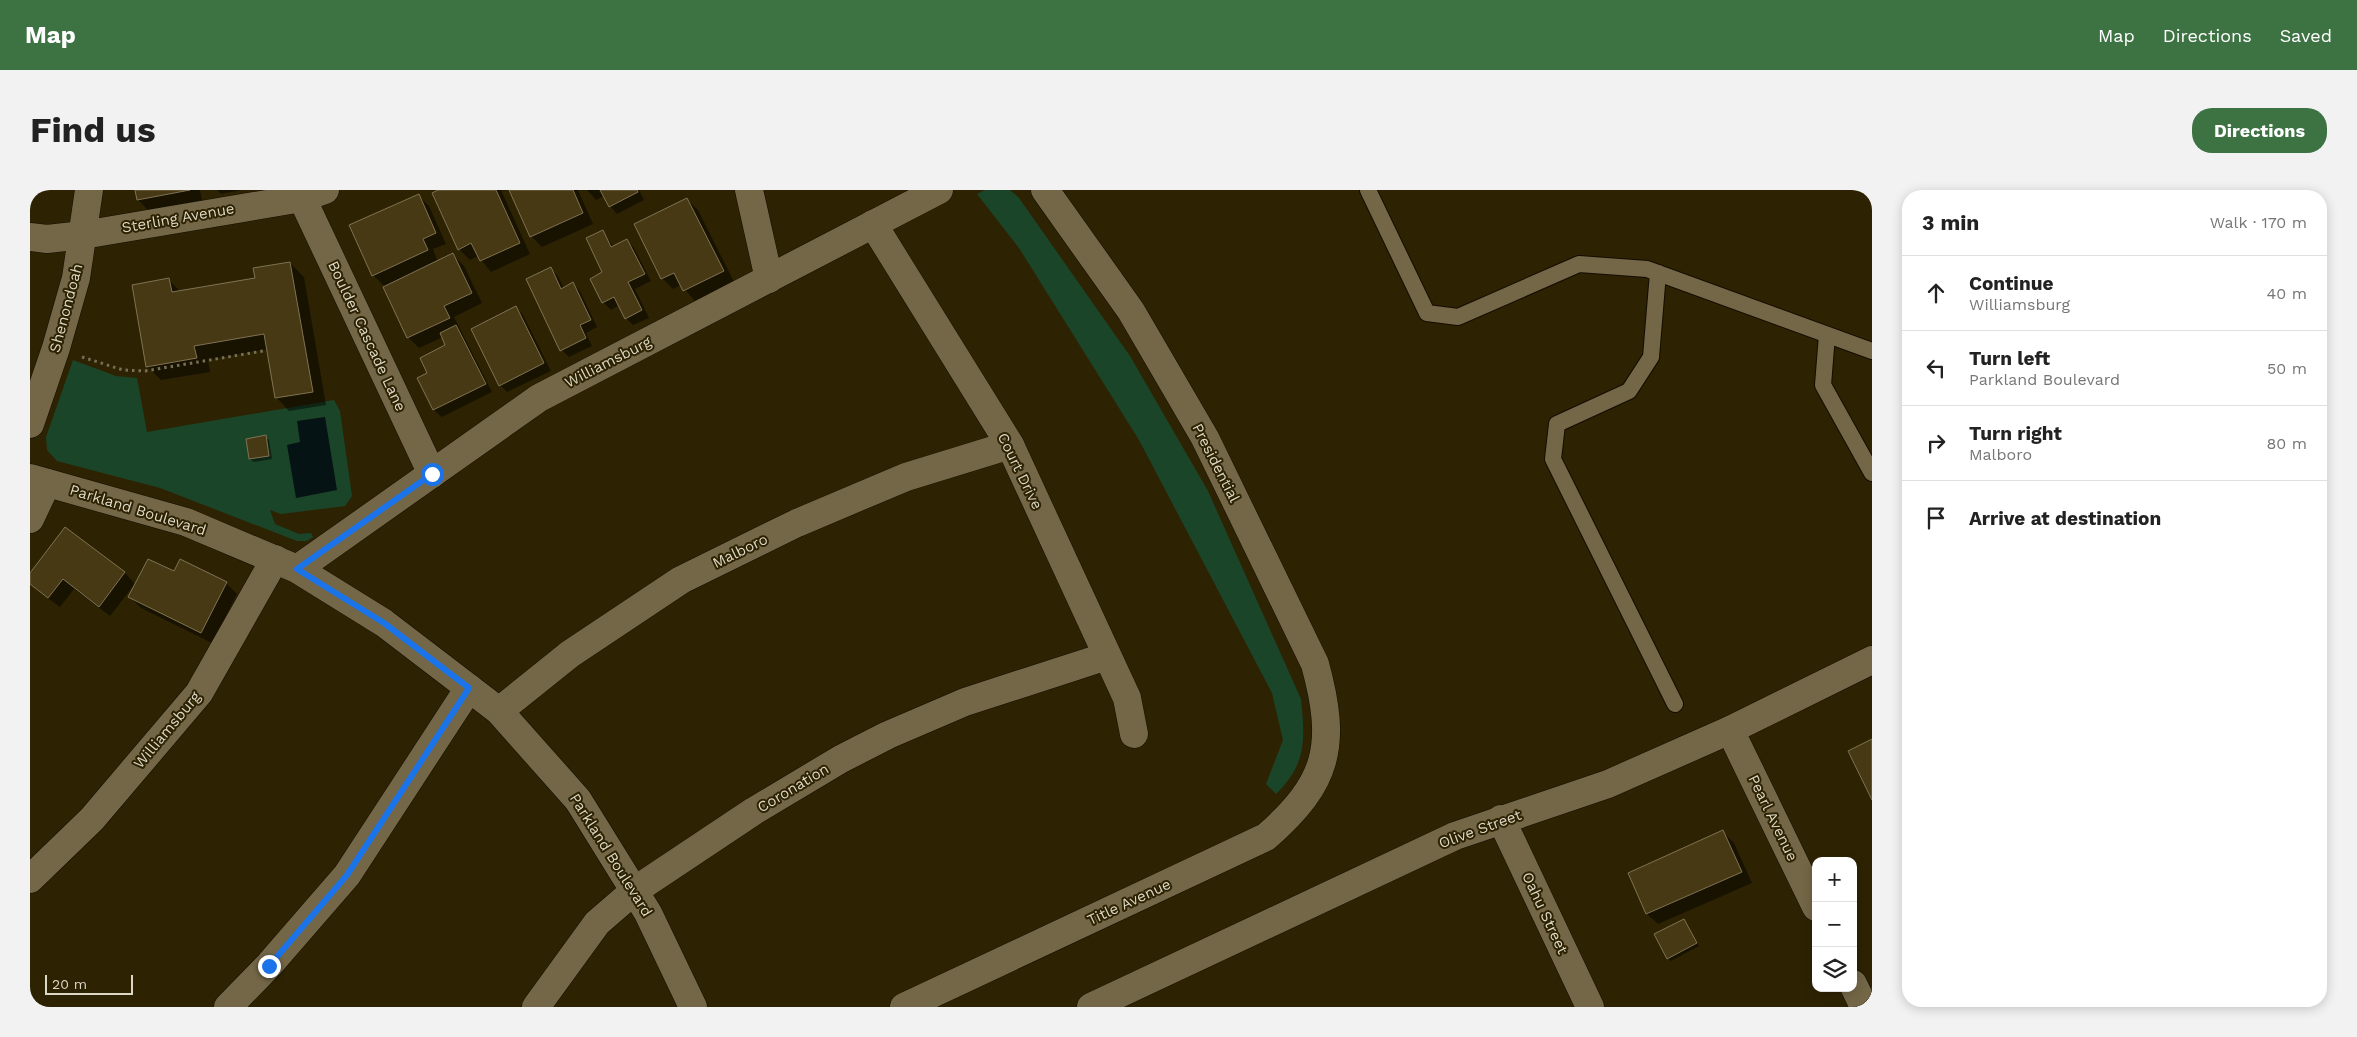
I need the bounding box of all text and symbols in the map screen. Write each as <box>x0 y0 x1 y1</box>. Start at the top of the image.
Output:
text: Map <box>25 21 76 49</box>
text: Map <box>2098 25 2135 46</box>
text: Directions <box>2163 25 2252 46</box>
text: Saved <box>2280 25 2332 46</box>
button: Directions <box>2192 108 2327 153</box>
text: Find us <box>30 109 156 151</box>
street label: Sterling Avenue <box>120 199 236 237</box>
text: 3 min <box>1922 210 1979 235</box>
text: Walk · 170 m <box>2210 213 2307 232</box>
street label: Boulder Cascade Lane <box>324 258 410 414</box>
street label: Shenondoah <box>45 262 87 354</box>
text: Continue <box>1969 272 2053 295</box>
icon: ahead <box>1922 279 1950 307</box>
text: 40 m <box>2267 284 2307 303</box>
text: Williamsburg <box>1969 295 2070 314</box>
street label: Williamsburg <box>562 332 654 392</box>
text: Turn left <box>1969 347 2050 370</box>
icon: left <box>1922 354 1950 382</box>
text: 50 m <box>2267 359 2307 378</box>
text: Parkland Boulevard <box>1969 370 2120 389</box>
street label: Presidential <box>1188 421 1244 506</box>
text: Turn right <box>1969 422 2062 445</box>
icon: right <box>1922 429 1950 457</box>
street label: Court Drive <box>994 430 1046 512</box>
text: 80 m <box>2266 434 2307 453</box>
text: Malboro <box>1969 445 2032 464</box>
route start <box>421 463 444 486</box>
street label: Parkland Boulevard <box>68 481 208 539</box>
icon: arrive <box>1922 504 1950 532</box>
text: Arrive at destination <box>1969 507 2161 530</box>
street label: Malboro <box>709 530 771 572</box>
street label: Williamsburg <box>130 688 204 772</box>
street label: Coronation <box>754 760 832 816</box>
street label: Pearl Avenue <box>1744 772 1802 864</box>
street label: Parkland Boulevard <box>566 790 656 920</box>
street label: Olive Street <box>1436 806 1524 852</box>
map controls <box>1812 857 1857 992</box>
button: + <box>1812 857 1857 902</box>
street label: Oahu Street <box>1518 869 1572 958</box>
street label: Title Avenue <box>1084 875 1174 929</box>
button: − <box>1812 902 1857 947</box>
button: layers <box>1812 947 1857 992</box>
route end <box>258 955 281 978</box>
scale bar <box>45 972 132 995</box>
text: 20 m <box>52 976 87 992</box>

